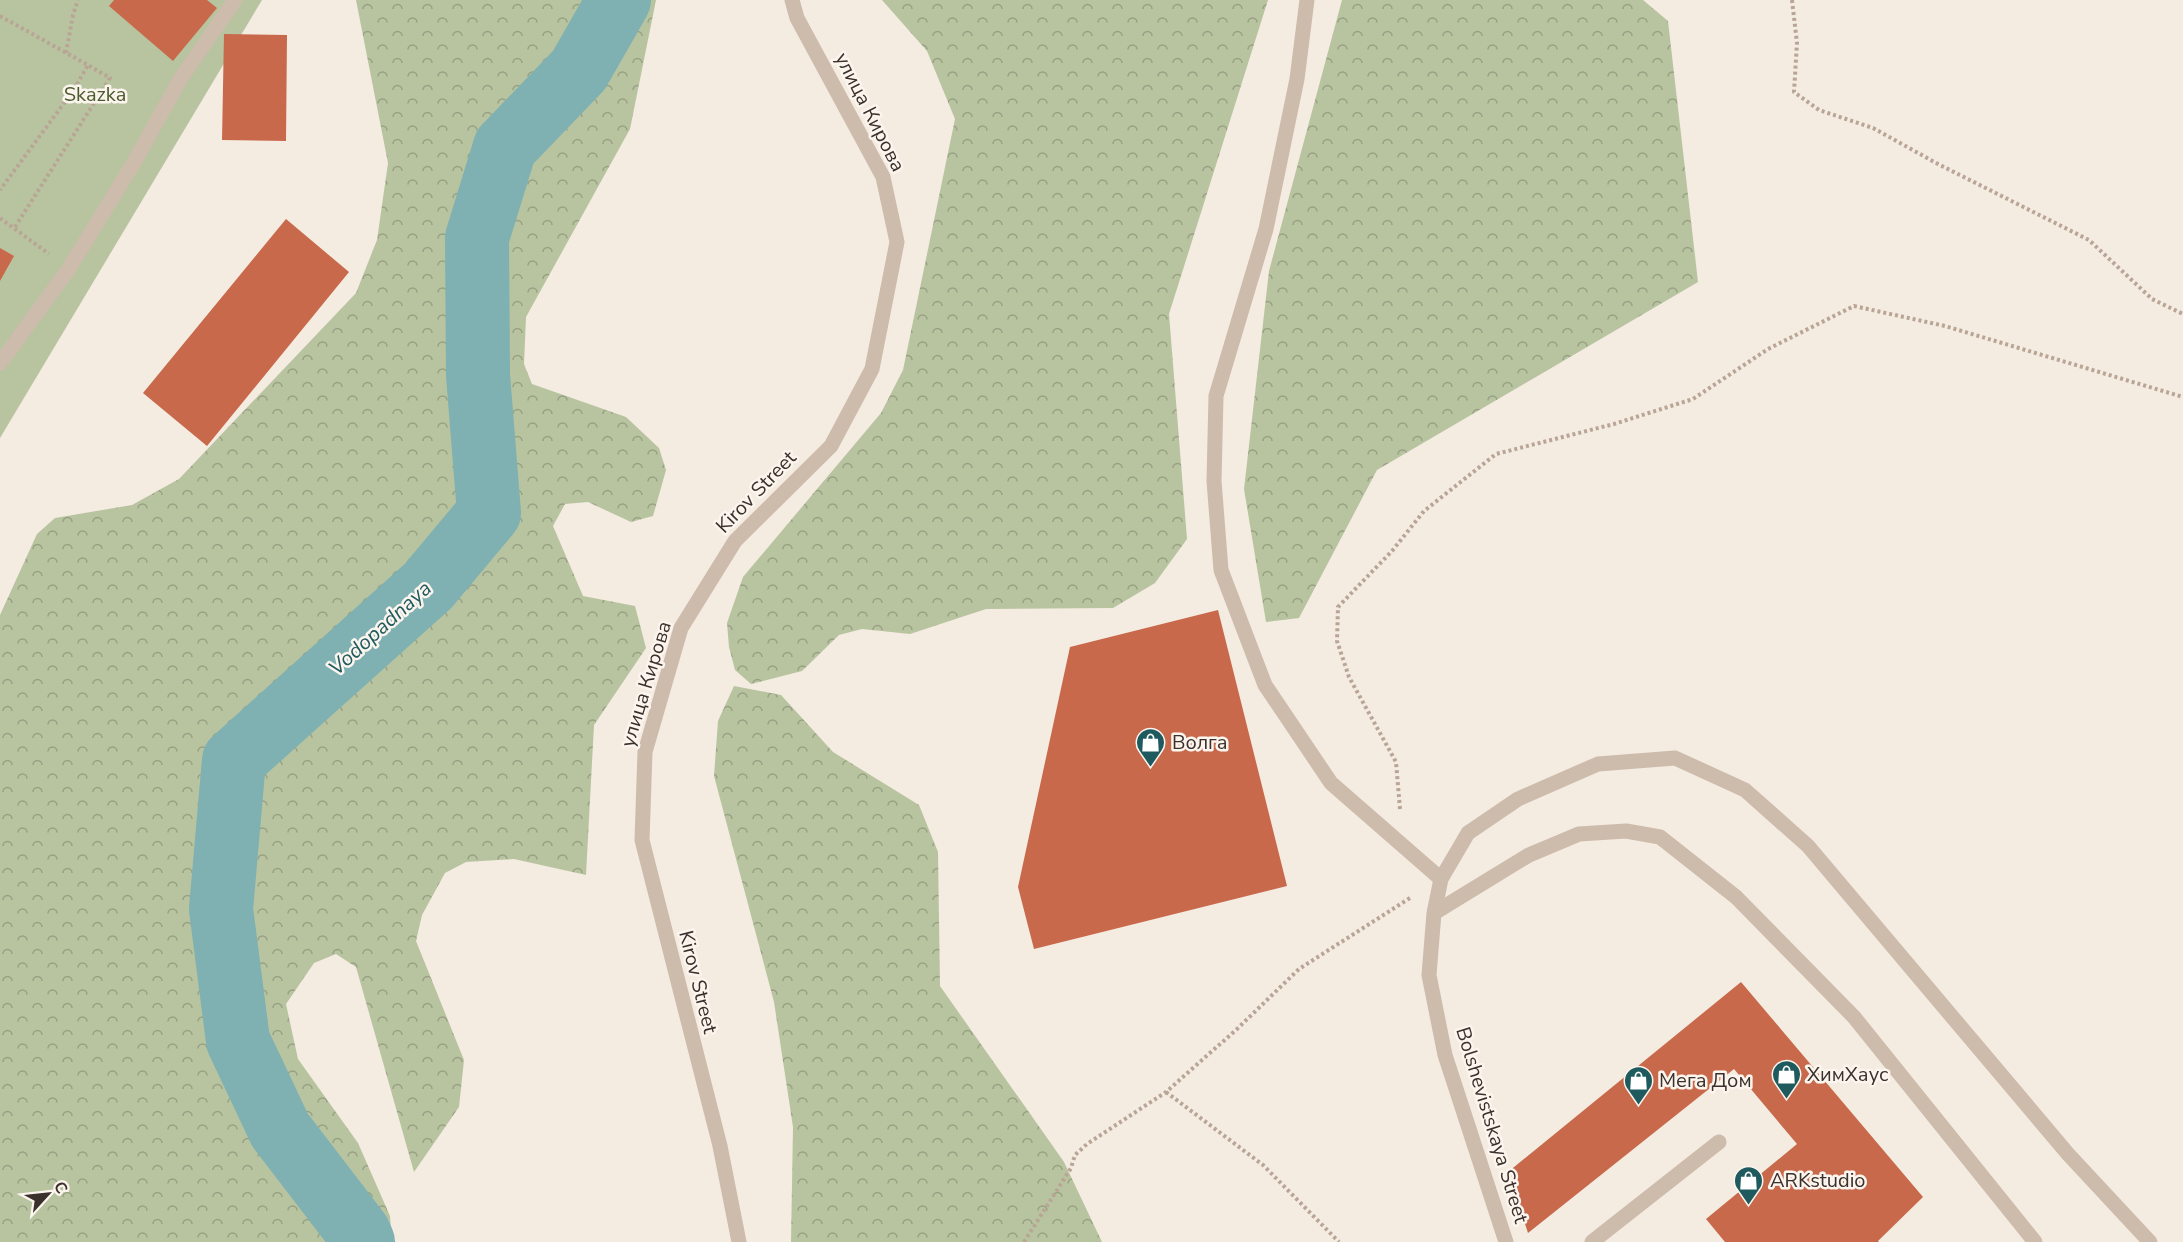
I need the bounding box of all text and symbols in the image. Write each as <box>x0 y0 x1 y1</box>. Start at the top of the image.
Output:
street label: улица Кирова <box>828 48 912 176</box>
park label: Skazka <box>64 81 126 108</box>
street label: Kirov Street <box>710 444 803 539</box>
water label: Vodopadnaya <box>323 574 437 682</box>
street label: улица Кирова <box>614 618 678 750</box>
shop icon: Волга <box>1135 726 1167 768</box>
place label: Волга <box>1172 729 1228 756</box>
street label: Kirov Street <box>672 928 724 1037</box>
street label: Bolshevistskaya Street <box>1449 1024 1535 1227</box>
shop icon: ХимХаус <box>1770 1058 1802 1100</box>
place label: ХимХаус <box>1807 1061 1888 1088</box>
shop icon: Мега Дом <box>1622 1064 1654 1106</box>
place label: Мега Дом <box>1659 1067 1752 1094</box>
north arrow <box>18 1164 78 1224</box>
shop icon: ARKstudio <box>1733 1164 1765 1206</box>
place label: ARKstudio <box>1770 1167 1865 1194</box>
text: С <box>48 1178 73 1198</box>

